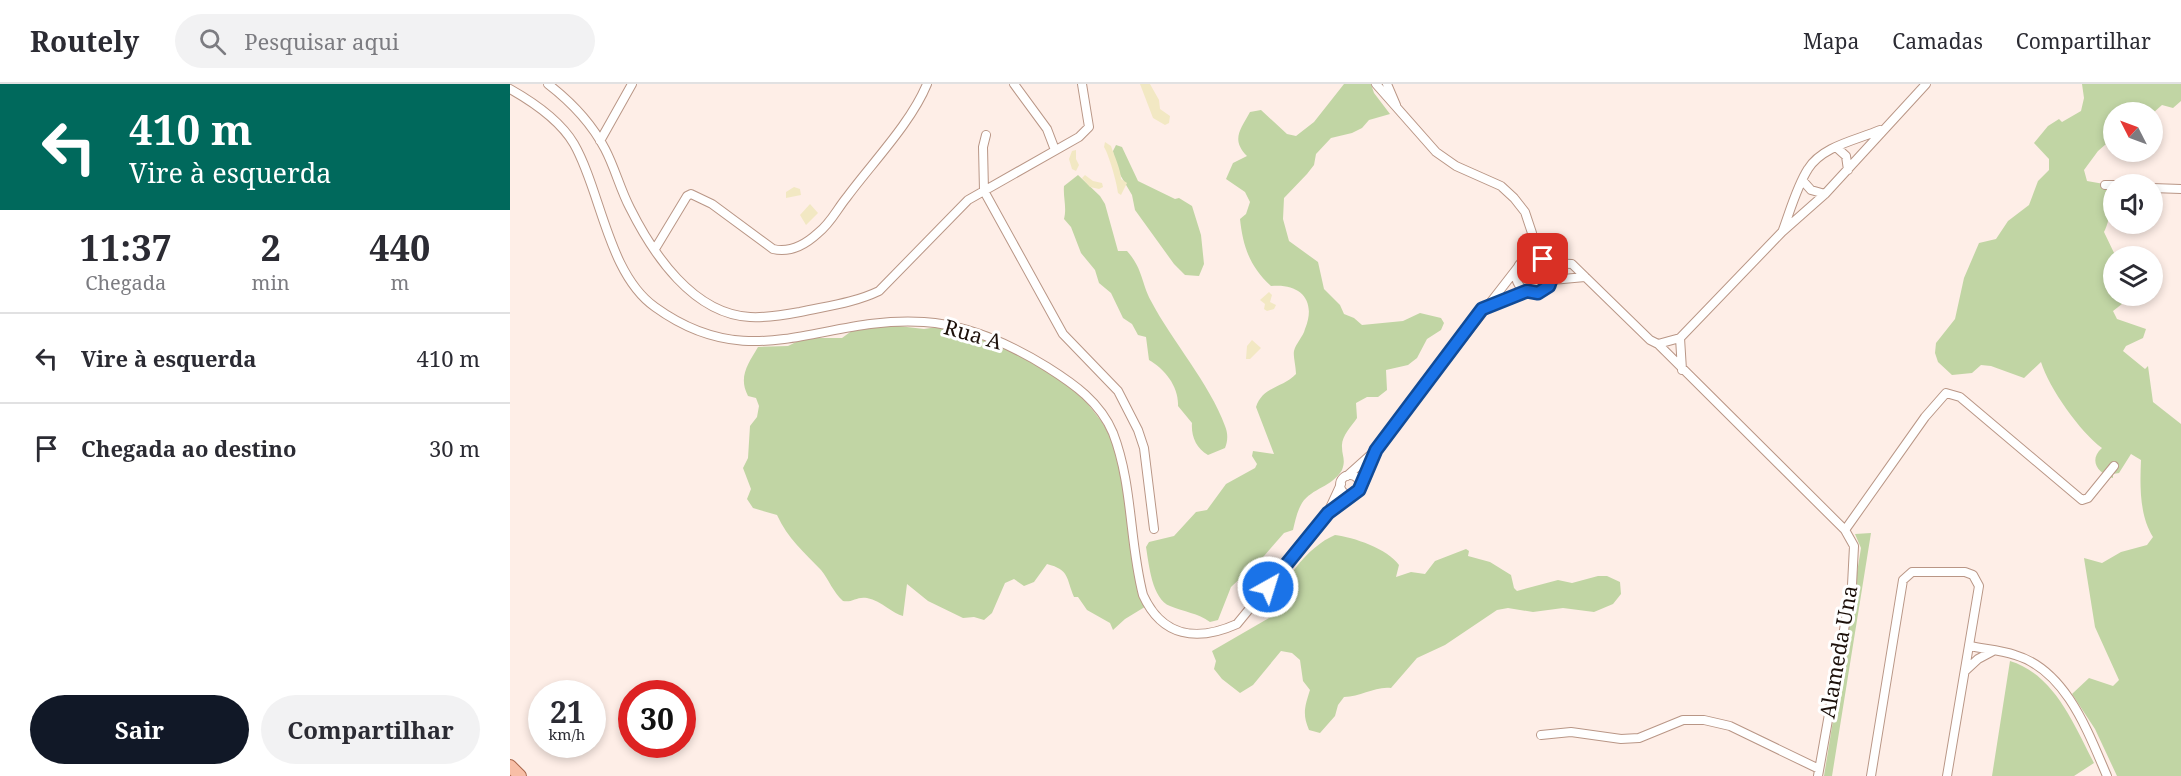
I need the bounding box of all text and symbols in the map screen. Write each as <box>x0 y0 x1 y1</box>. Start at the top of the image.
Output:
search box <box>175 14 595 68</box>
text: Routely <box>30 22 139 60</box>
icon: search <box>196 25 229 58</box>
text: Pesquisar aqui <box>244 26 399 56</box>
text: Mapa <box>1803 27 1859 55</box>
text: Camadas <box>1892 27 1983 55</box>
text: Compartilhar <box>2016 27 2151 55</box>
text: 410 m <box>129 100 253 157</box>
north arrow <box>2103 102 2163 162</box>
map controls <box>2103 102 2163 306</box>
icon: left <box>30 108 108 186</box>
text: Vire à esquerda <box>129 154 332 191</box>
button: sound <box>2103 174 2163 234</box>
text: 11:37 <box>80 223 172 272</box>
text: 2 <box>260 223 281 272</box>
text: 440 <box>369 223 430 272</box>
pin <box>1517 233 1568 284</box>
icon: arrive <box>1526 242 1559 275</box>
button: layers <box>2103 246 2163 306</box>
text: Chegada <box>85 269 166 296</box>
text: min <box>252 269 290 296</box>
text: m <box>390 269 409 296</box>
street label: Rua A <box>941 312 1006 356</box>
icon: left <box>30 342 63 375</box>
text: Vire à esquerda <box>81 343 257 373</box>
text: 410 m <box>417 343 480 373</box>
icon: arrive <box>30 432 63 465</box>
text: Chegada ao destino <box>81 433 296 463</box>
text: 30 m <box>429 433 480 463</box>
position arrow <box>1236 555 1300 619</box>
street label: Alameda Una <box>1813 583 1864 721</box>
speed limit sign: 30 <box>618 680 696 758</box>
text: 21 <box>550 691 584 732</box>
button: Sair <box>30 695 249 764</box>
button: Compartilhar <box>261 695 480 764</box>
text: km/h <box>549 724 585 744</box>

